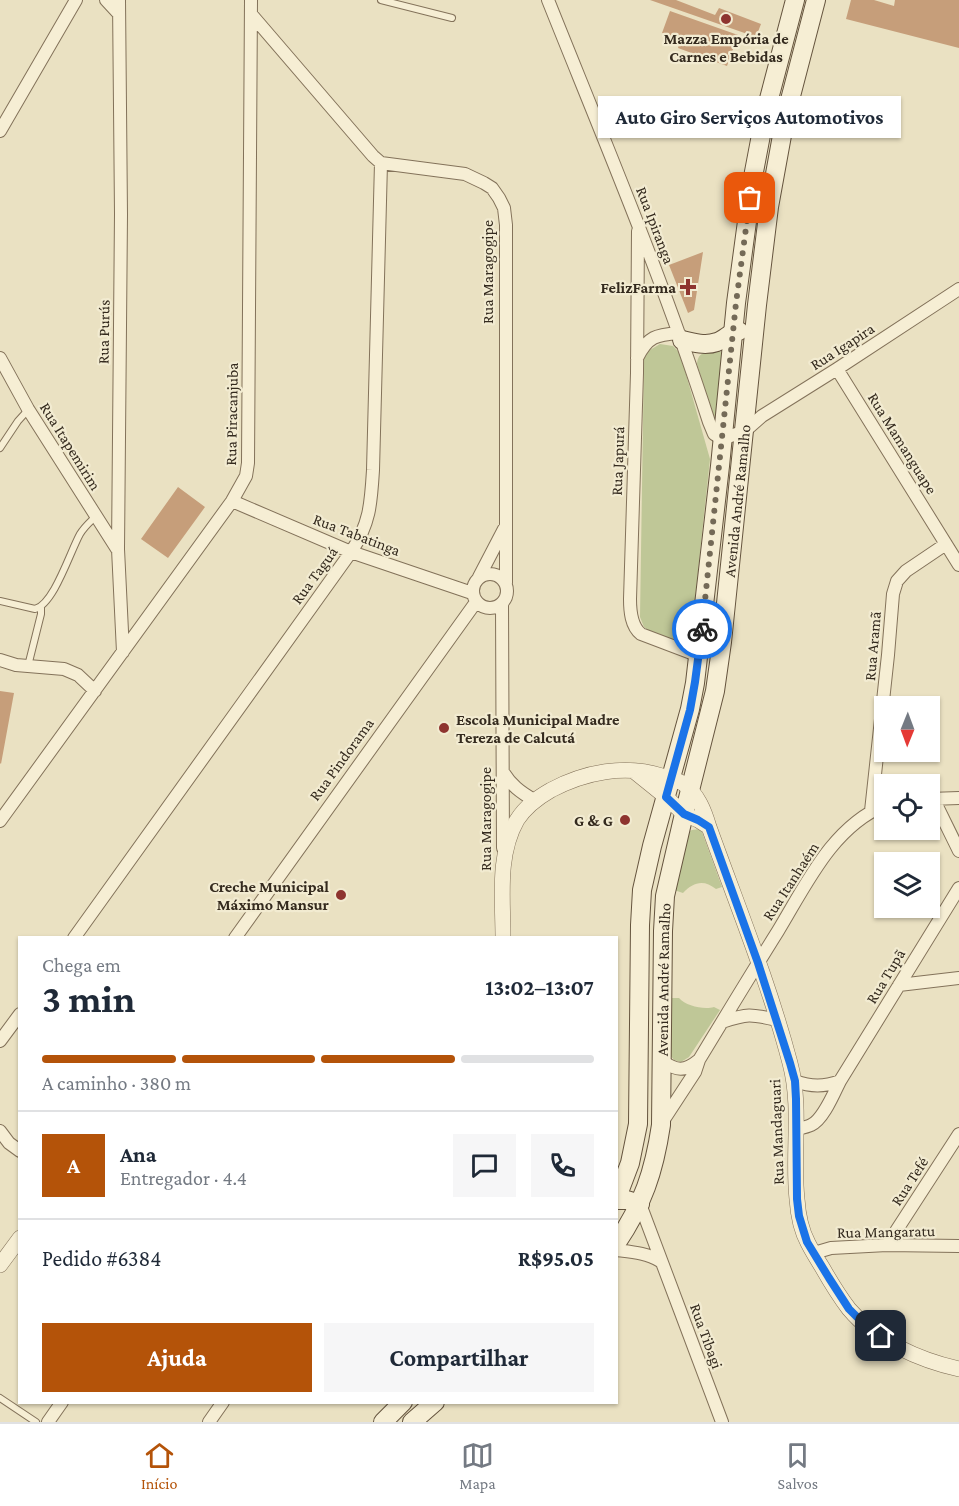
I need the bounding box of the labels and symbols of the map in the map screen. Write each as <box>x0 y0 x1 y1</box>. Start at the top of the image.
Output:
marker: Mazza Empória de Carnes e Bebidas <box>719 12 733 26</box>
place label: Mazza Empória de Carnes e Bebidas <box>663 30 789 65</box>
callout: Auto Giro Serviços Automotivos <box>598 96 902 138</box>
pin <box>724 172 775 223</box>
street label: Rua Ipiranga <box>632 184 678 267</box>
street label: Rua Maragogipe <box>479 220 497 324</box>
place label: FelizFarma <box>601 279 676 296</box>
marker: FelizFarma <box>681 280 695 294</box>
street label: Rua Purús <box>94 300 113 364</box>
street label: Rua Igapira <box>807 319 878 374</box>
street label: Rua Piracanjuba <box>222 362 242 466</box>
street label: Rua Mamanguape <box>864 390 941 498</box>
street label: Rua Itapemirim <box>36 399 104 494</box>
street label: Avenida André Ramalho <box>721 424 754 578</box>
street label: Rua Japurá <box>608 425 628 496</box>
street label: Rua Tabatinga <box>311 510 403 560</box>
street label: Rua Taguá <box>288 543 342 608</box>
courier <box>672 599 732 659</box>
street label: Rua Aramã <box>861 610 884 682</box>
north arrow <box>874 696 940 762</box>
place label: Escola Municipal Madre Tereza de Calcutá <box>456 711 620 746</box>
street label: Rua Pindorama <box>306 714 377 804</box>
marker: Escola Municipal Madre Tereza de Calcutá <box>437 721 451 735</box>
street label: Rua Maragogipe <box>477 767 495 871</box>
place label: G & G <box>574 812 613 829</box>
marker: G & G <box>618 813 632 827</box>
street label: Rua Itanhaém <box>759 839 822 923</box>
place label: Creche Municipal Máximo Mansur <box>209 878 330 913</box>
marker: Creche Municipal Máximo Mansur <box>334 888 348 902</box>
street label: Avenida André Ramalho <box>654 902 674 1056</box>
street label: Rua Tupã <box>863 945 909 1007</box>
street label: Rua Mandaguari <box>766 1079 788 1185</box>
street label: Rua Tefé <box>887 1154 931 1209</box>
street label: Rua Mangaratu <box>837 1222 936 1242</box>
street label: Rua Tibagi <box>686 1301 726 1371</box>
pin <box>855 1310 906 1361</box>

